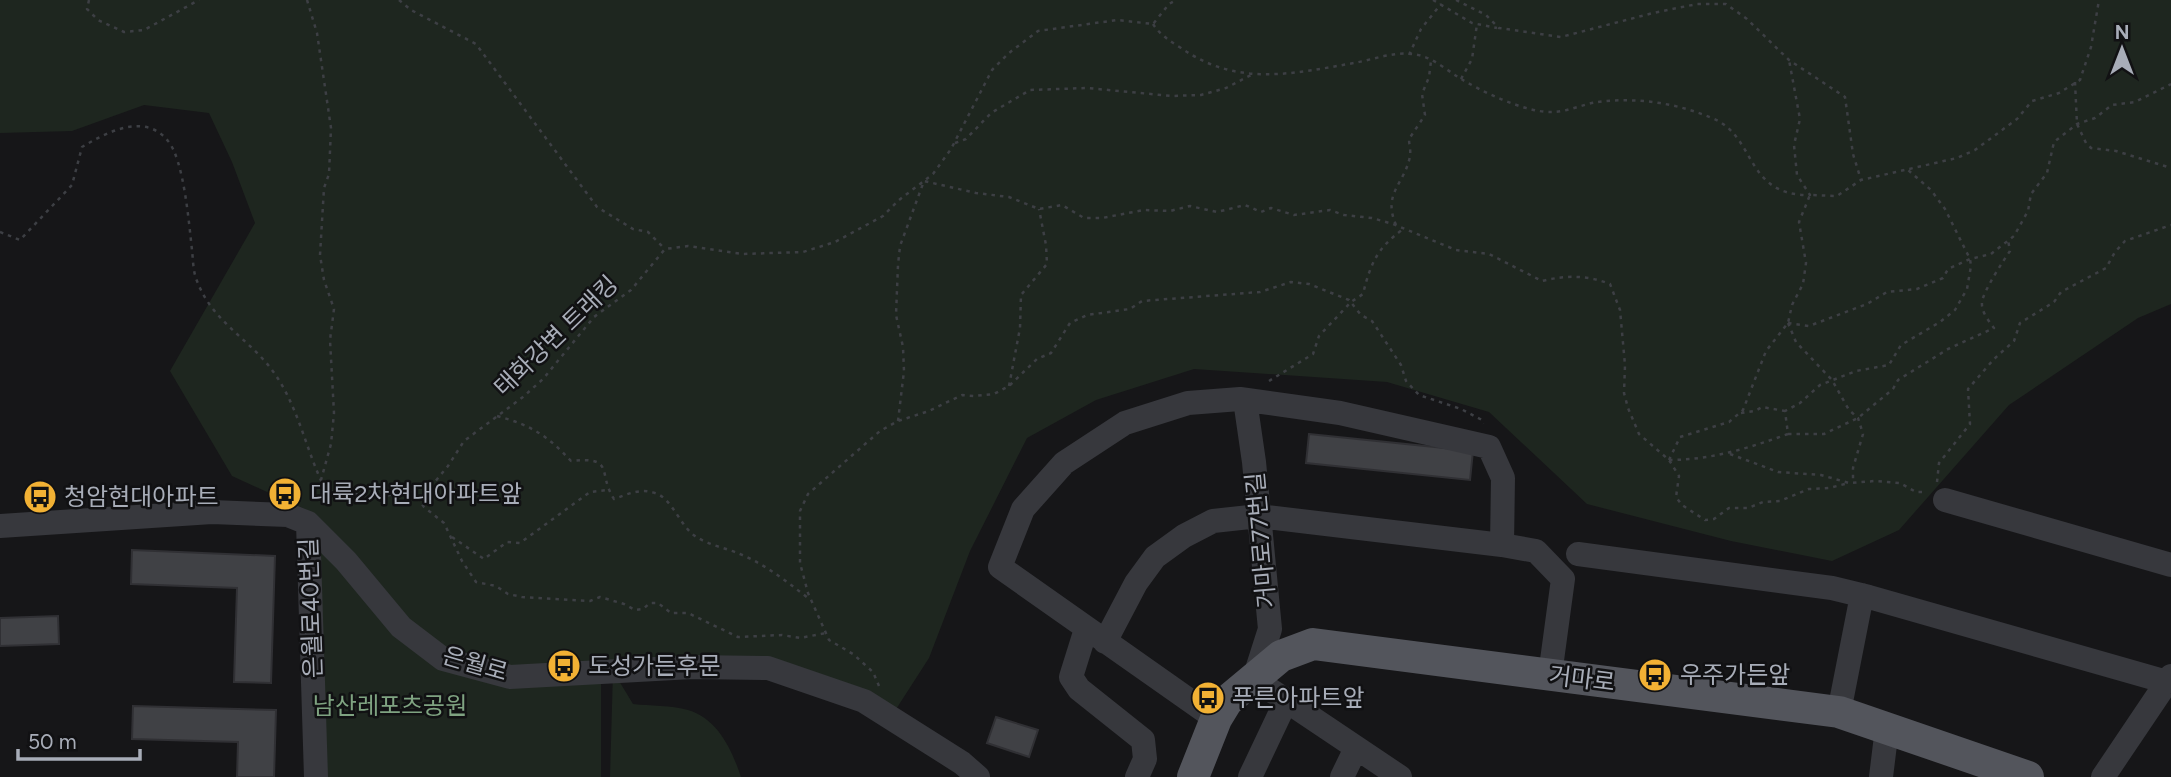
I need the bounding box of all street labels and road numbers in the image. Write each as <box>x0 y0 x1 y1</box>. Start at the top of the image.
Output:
street label: 태화강변 트래킹 <box>488 269 623 402</box>
street label: 거마로77번길 <box>1240 471 1281 609</box>
street label: 은월로40번길 <box>294 537 327 679</box>
street label: 은월로 <box>439 640 511 687</box>
street label: 거마로 <box>1547 660 1617 697</box>

